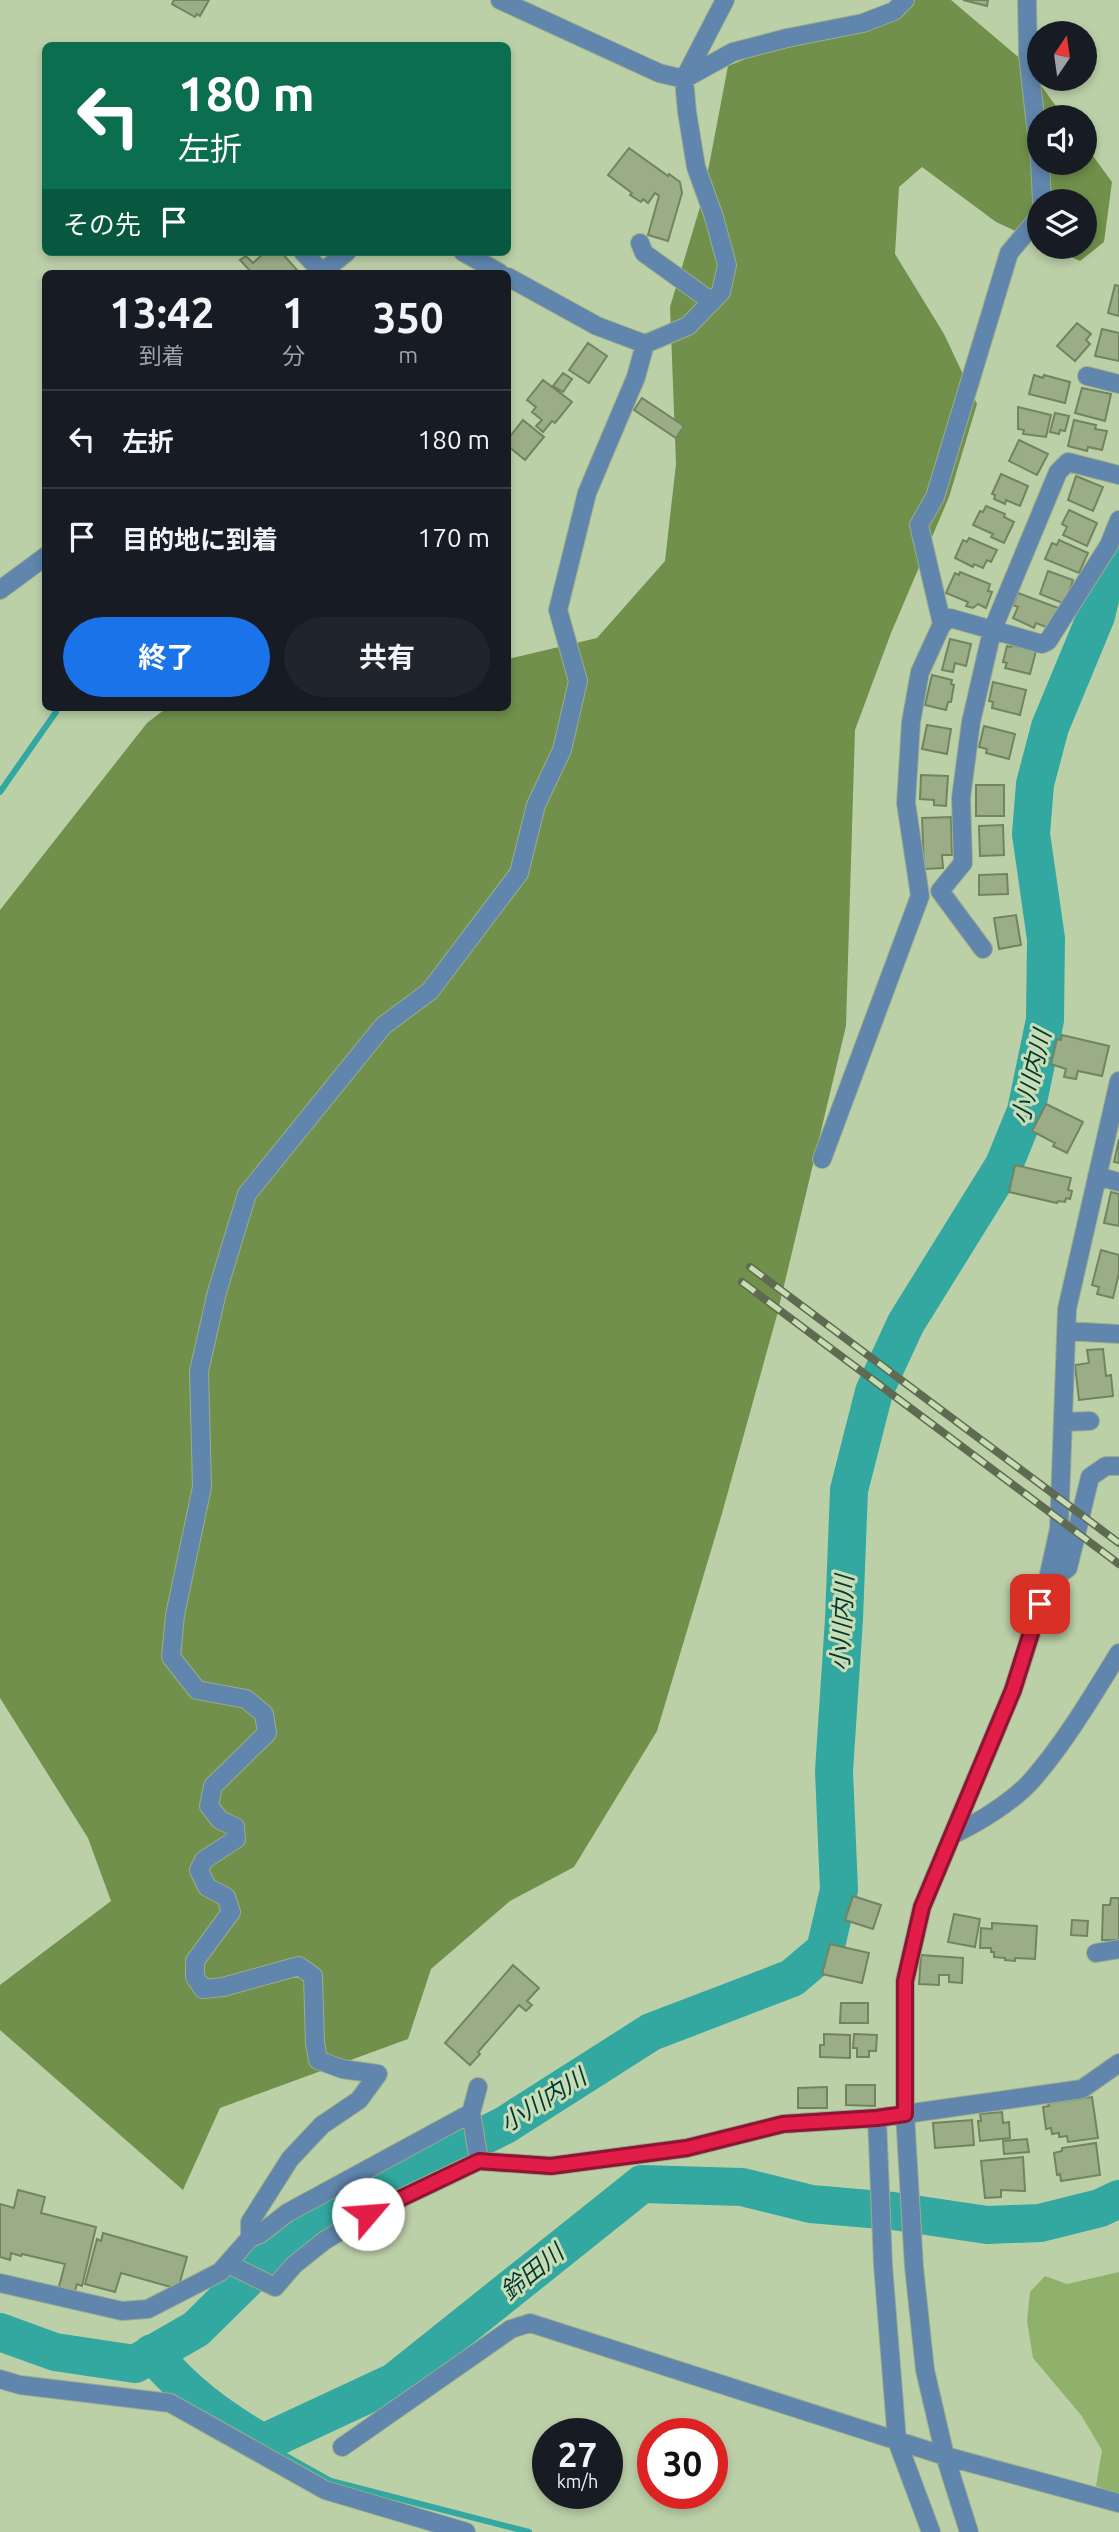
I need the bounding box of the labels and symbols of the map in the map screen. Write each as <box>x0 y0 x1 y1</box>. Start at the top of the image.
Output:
north arrow <box>1027 21 1097 91</box>
water label: 小川内川 <box>1006 1024 1056 1127</box>
water label: 小川内川 <box>826 1571 858 1672</box>
pin <box>1010 1574 1070 1634</box>
water label: 小川内川 <box>495 2062 593 2137</box>
position arrow <box>331 2177 405 2251</box>
water label: 鈴田川 <box>496 2237 571 2305</box>
speed limit sign: 30 <box>637 2418 728 2509</box>

